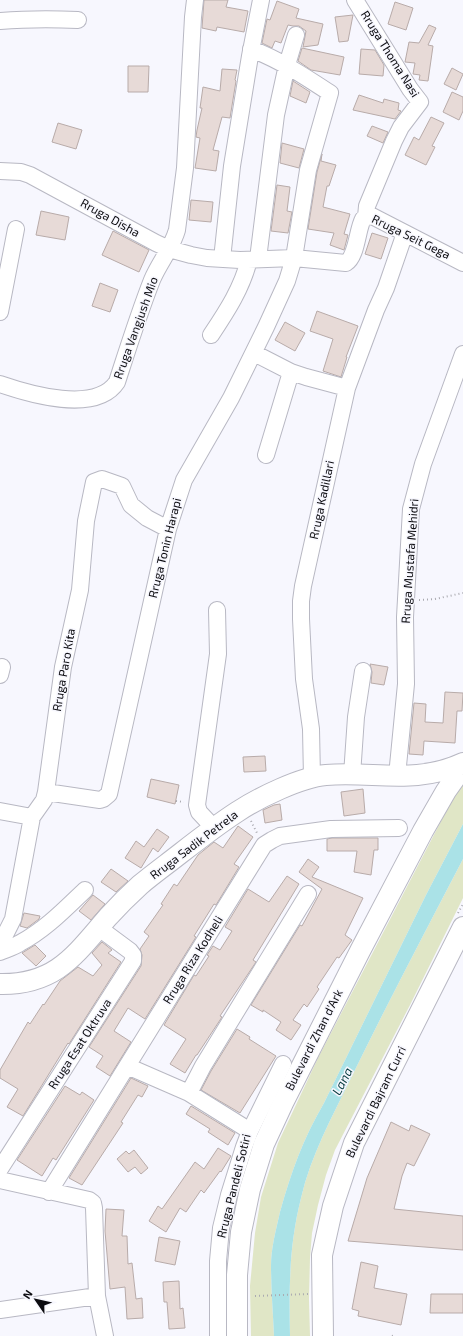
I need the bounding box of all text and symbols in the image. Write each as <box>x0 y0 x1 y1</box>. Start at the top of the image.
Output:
street label: Rruga Thoma Nasi <box>359 8 423 99</box>
street label: Rruga Disha <box>78 195 143 239</box>
street label: Rruga Seit Gega <box>370 211 453 261</box>
street label: Rruga Vangjush Mio <box>110 274 161 381</box>
street label: Rruga Kadillari <box>306 459 336 540</box>
street label: Rruga Tonin Harapi <box>145 496 183 599</box>
street label: Rruga Mustafa Mehidri <box>398 498 420 624</box>
street label: Rruga Paro Kita <box>49 627 77 712</box>
street label: Rruga Sadik Petrela <box>147 807 240 882</box>
street label: Rruga Riza Kodheli <box>159 913 225 1006</box>
street label: Bulevardi Zhan d'Ark <box>282 987 345 1092</box>
street label: Rruga Esat Oktruva <box>45 996 114 1091</box>
street label: Bulevardi Bajram Curri <box>342 1044 409 1160</box>
water label: Lana <box>328 1064 356 1098</box>
street label: Rruga Pandeli Sotiri <box>213 1132 253 1239</box>
north arrow <box>16 1280 56 1320</box>
text: N <box>20 1287 35 1301</box>

